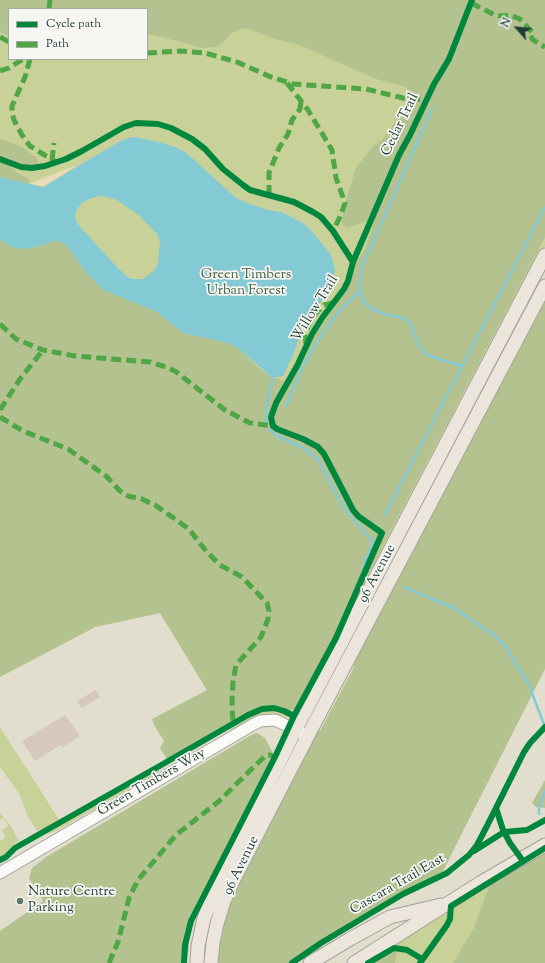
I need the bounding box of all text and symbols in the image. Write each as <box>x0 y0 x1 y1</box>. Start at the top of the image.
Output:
legend <box>8 8 148 60</box>
north arrow <box>497 8 537 48</box>
text: Cycle path <box>46 15 101 33</box>
text: N <box>497 15 515 30</box>
text: Path <box>46 35 69 53</box>
street label: Cedar Trail <box>379 91 423 159</box>
park label: Green Timbers Urban Forest <box>201 268 291 300</box>
street label: Willow Trail <box>289 273 343 345</box>
street label: 96 Avenue <box>356 542 400 606</box>
street label: Green Timbers Way <box>95 745 209 821</box>
street label: 96 Avenue <box>221 834 263 898</box>
street label: Cascara Trail East <box>348 851 448 919</box>
place label: Nature Centre Parking <box>28 885 115 918</box>
marker: Nature Centre Parking <box>15 896 25 906</box>

